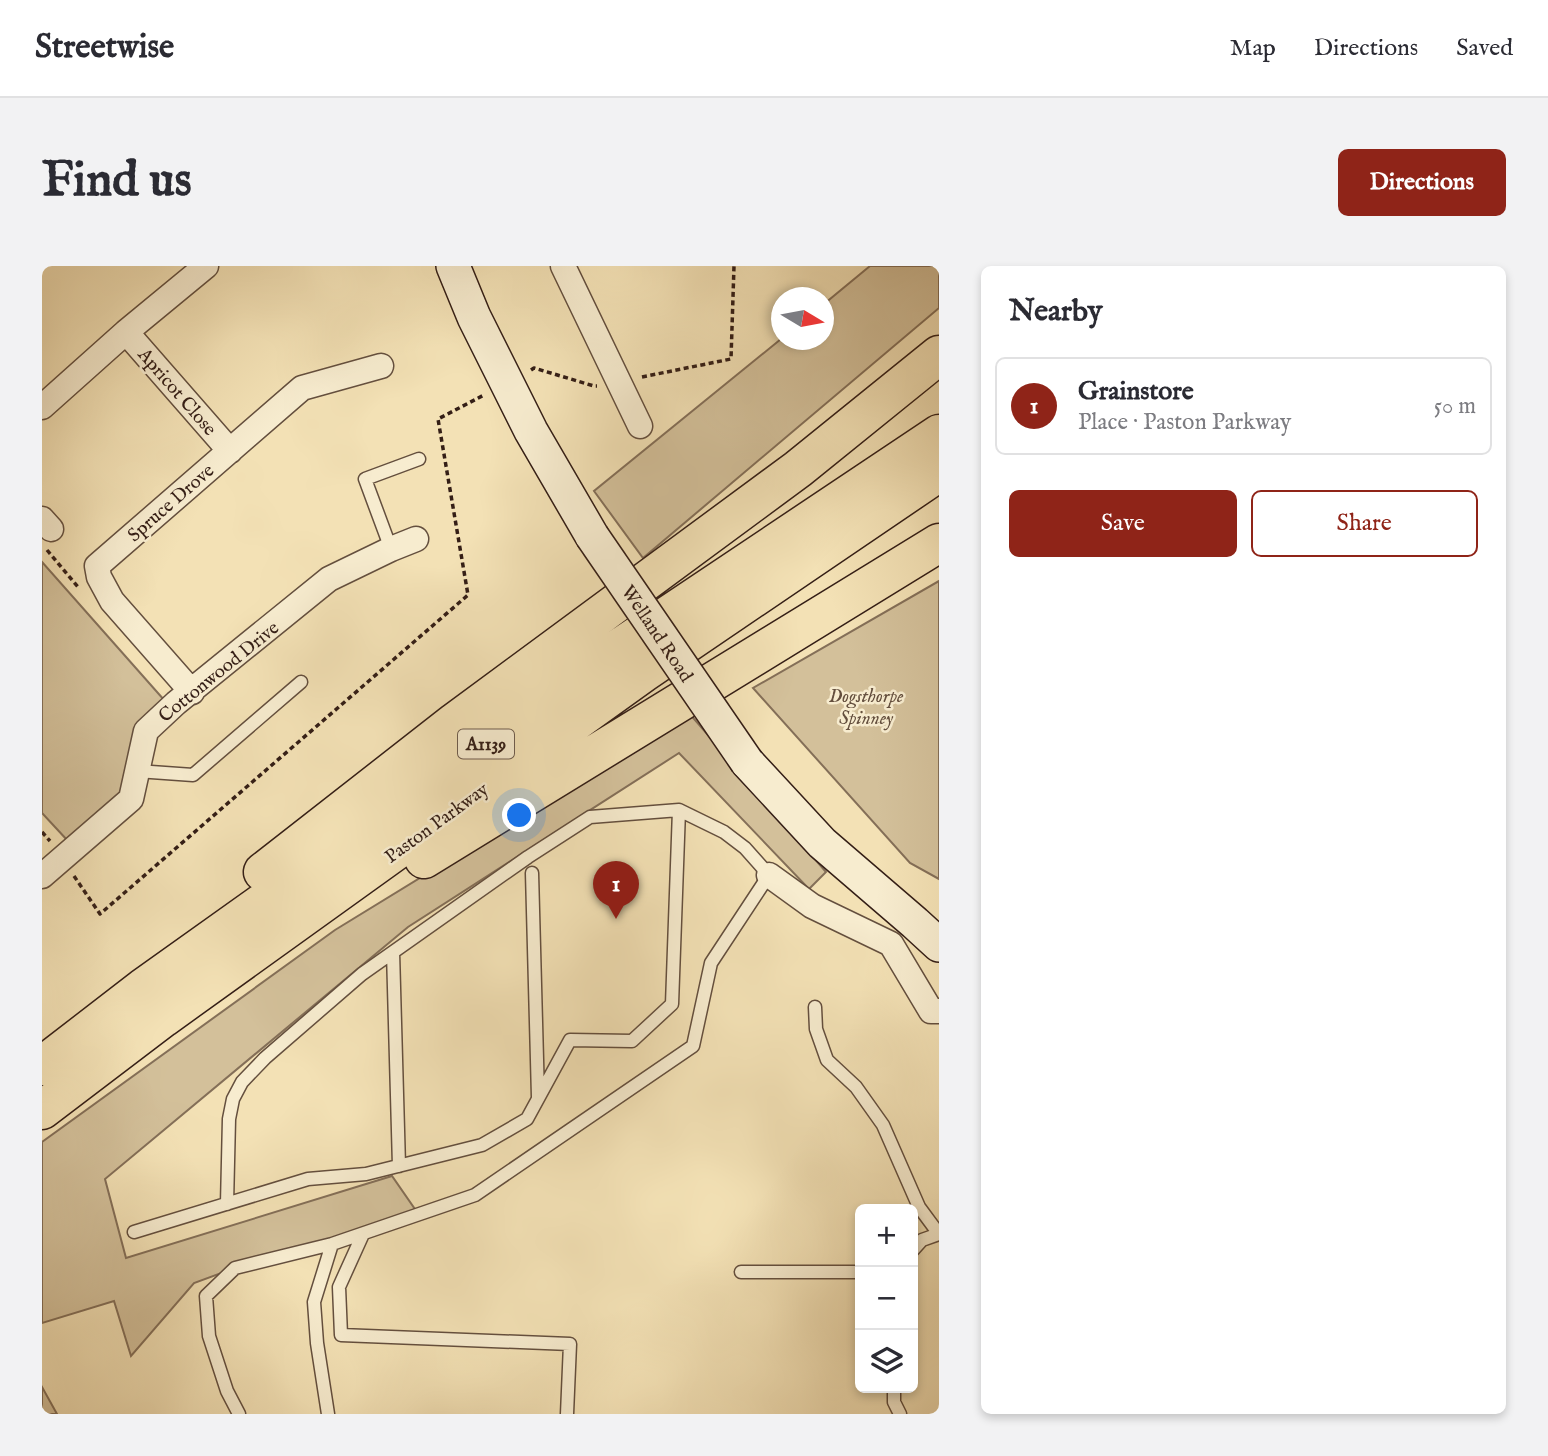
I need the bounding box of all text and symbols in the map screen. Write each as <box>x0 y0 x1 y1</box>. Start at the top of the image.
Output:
text: Streetwise <box>35 27 174 69</box>
text: Map <box>1230 33 1276 64</box>
text: Directions <box>1314 33 1418 64</box>
text: Saved <box>1456 33 1513 64</box>
button: Directions <box>1338 149 1506 216</box>
text: Find us <box>42 151 192 213</box>
north arrow <box>771 287 834 350</box>
text: Nearby <box>1009 293 1102 331</box>
street label: Apricot Close <box>131 343 221 441</box>
text: Grainstore <box>1078 375 1194 408</box>
text: 1 <box>1030 392 1038 421</box>
text: 50 m <box>1434 392 1476 421</box>
text: Place · Paston Parkway <box>1078 408 1291 437</box>
street label: Spruce Drove <box>123 459 220 548</box>
button: Save <box>1009 490 1237 557</box>
button: Share <box>1251 490 1478 557</box>
street label: Welland Road <box>615 581 698 688</box>
street label: Cottonwood Drive <box>154 616 285 729</box>
park label: Dogsthorpe Spinney <box>829 685 904 731</box>
road number: A1139 <box>458 730 514 758</box>
street label: Paston Parkway <box>381 778 494 869</box>
your location <box>502 798 536 832</box>
pin: 1 <box>593 861 639 919</box>
map controls <box>855 1204 918 1393</box>
button: + <box>855 1204 918 1267</box>
button: − <box>855 1267 918 1330</box>
button: layers <box>855 1330 918 1393</box>

